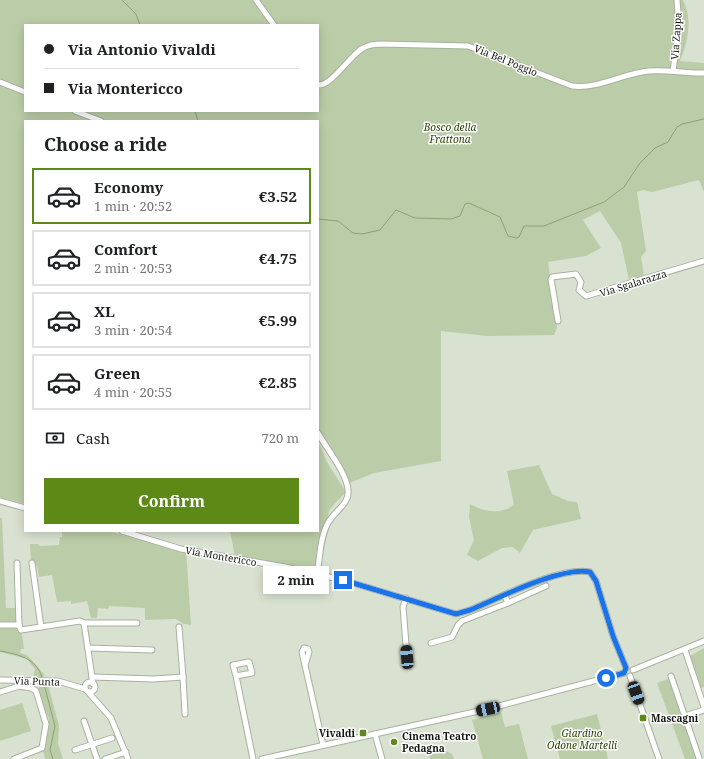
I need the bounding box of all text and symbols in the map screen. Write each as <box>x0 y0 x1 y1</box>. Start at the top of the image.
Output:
street label: Via Zappa <box>667 11 685 60</box>
text: Via Antonio Vivaldi <box>68 39 216 59</box>
street label: Via Bel Poggio <box>472 41 540 79</box>
text: Via Montericco <box>68 78 183 98</box>
park label: Bosco della Frattona <box>423 120 477 146</box>
text: Choose a ride <box>44 132 167 156</box>
text: Economy <box>94 177 163 197</box>
icon: car <box>46 178 82 214</box>
text: €3.52 <box>259 186 297 206</box>
text: 1 min · 20:52 <box>94 197 172 215</box>
text: Comfort <box>94 239 157 259</box>
icon: car <box>46 240 82 276</box>
text: €4.75 <box>259 248 297 268</box>
text: 2 min · 20:53 <box>94 259 172 277</box>
street label: Via Sgalarazza <box>598 266 669 300</box>
text: XL <box>94 301 115 321</box>
icon: car <box>46 302 82 338</box>
text: €5.99 <box>259 310 297 330</box>
text: 3 min · 20:54 <box>94 321 172 339</box>
text: Green <box>94 363 141 383</box>
icon: car <box>46 364 82 400</box>
text: €2.85 <box>259 372 297 392</box>
text: 4 min · 20:55 <box>94 383 172 401</box>
icon: cash <box>44 427 66 449</box>
text: Cash <box>76 428 110 448</box>
text: 720 m <box>262 429 299 447</box>
button: Confirm <box>44 478 299 524</box>
street label: Via Montericco <box>184 543 258 569</box>
callout: 2 min <box>263 566 329 594</box>
text: 2 min <box>278 571 314 589</box>
route end <box>334 571 352 589</box>
car <box>400 645 414 669</box>
route start <box>597 669 615 687</box>
street label: Via Punta <box>14 673 61 689</box>
car <box>626 680 646 706</box>
car <box>475 701 501 717</box>
place label: Mascagni <box>651 711 699 725</box>
marker: Mascagni <box>638 713 648 723</box>
place label: Vivaldi <box>319 726 355 740</box>
park label: Giardino Odone Martelli <box>547 726 617 752</box>
marker: Vivaldi <box>358 728 368 738</box>
place label: Cinema Teatro Pedagna <box>402 729 476 755</box>
marker: Cinema Teatro Pedagna <box>389 737 399 747</box>

